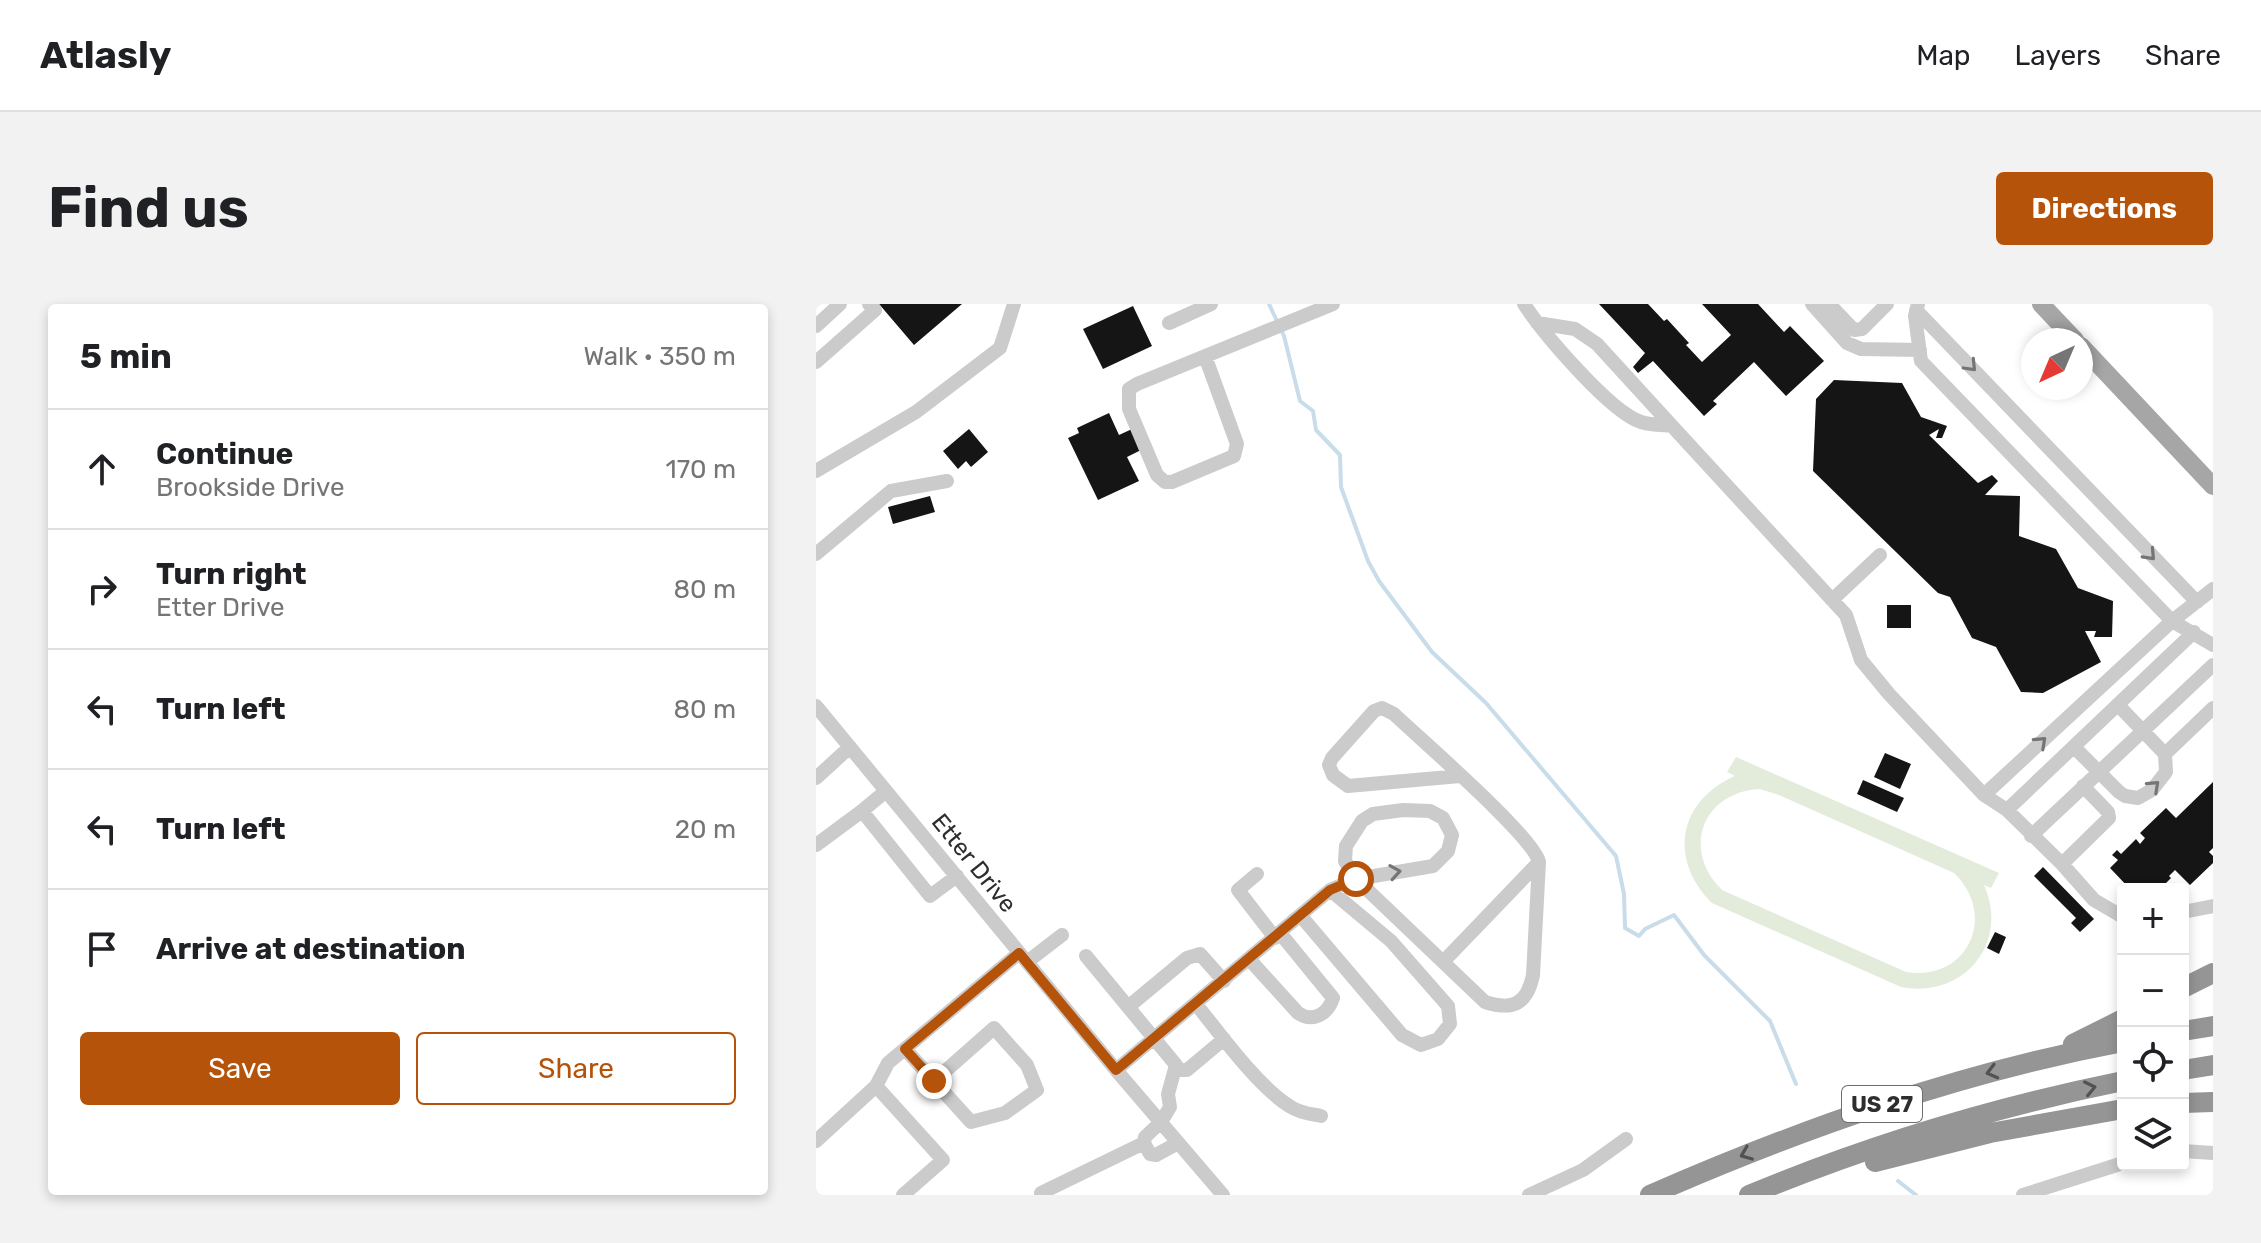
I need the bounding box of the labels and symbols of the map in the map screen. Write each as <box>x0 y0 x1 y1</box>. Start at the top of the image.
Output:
north arrow <box>2021 328 2093 400</box>
one-way arrow <box>1961 357 1976 371</box>
one-way arrow <box>2140 545 2154 560</box>
one-way arrow <box>2032 737 2046 752</box>
one-way arrow <box>2145 781 2159 796</box>
street label: Etter Drive <box>926 808 1022 918</box>
route start <box>1338 861 1374 897</box>
one-way arrow <box>1388 865 1402 882</box>
one-way arrow <box>1986 1062 2000 1079</box>
route end <box>916 1063 952 1099</box>
one-way arrow <box>2083 1080 2097 1097</box>
road number: US 27 <box>1842 1086 1922 1122</box>
one-way arrow <box>1740 1144 1754 1161</box>

